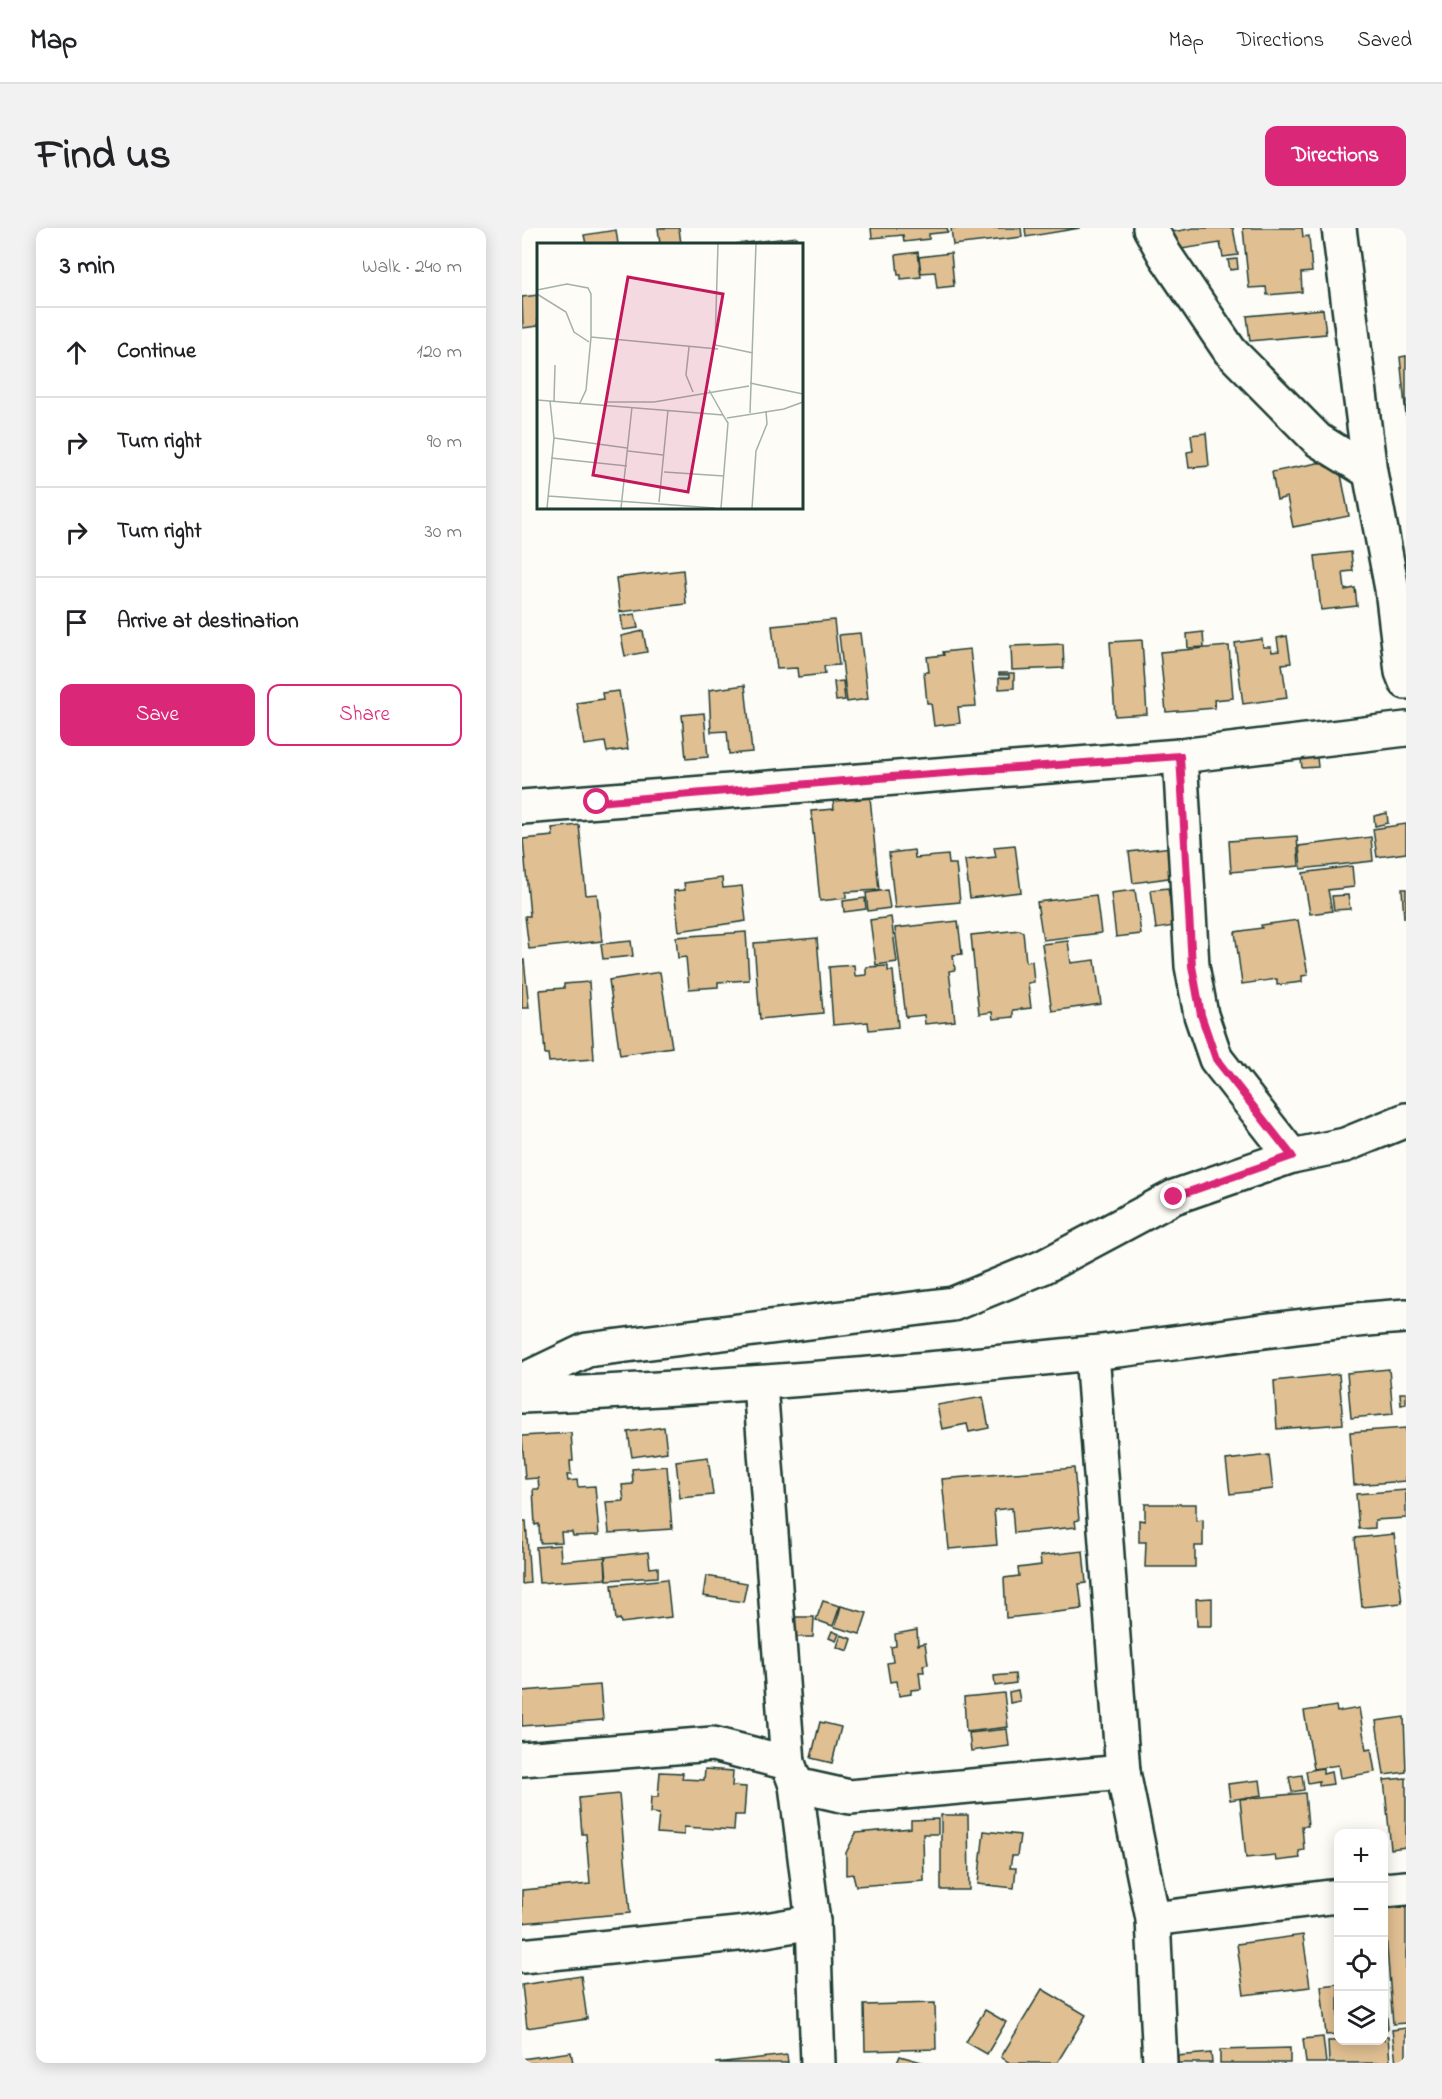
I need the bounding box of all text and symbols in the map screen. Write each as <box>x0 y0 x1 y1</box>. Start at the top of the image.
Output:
text: Map <box>30 21 77 62</box>
text: Map <box>1168 26 1204 56</box>
text: Directions <box>1237 26 1324 56</box>
text: Saved <box>1357 26 1412 56</box>
text: Find us <box>36 126 171 187</box>
button: Directions <box>1265 126 1406 186</box>
inset map <box>537 243 802 508</box>
text: 3 min <box>60 248 115 286</box>
text: Walk · 240 m <box>362 253 462 282</box>
icon: ahead <box>60 336 93 369</box>
text: Continue <box>117 336 196 368</box>
text: 120 m <box>417 338 462 367</box>
icon: right <box>60 426 93 459</box>
text: Turn right <box>117 426 202 458</box>
text: 90 m <box>427 428 462 457</box>
icon: right <box>60 516 93 549</box>
text: Turn right <box>117 516 202 548</box>
text: 30 m <box>425 518 462 547</box>
icon: arrive <box>60 606 93 639</box>
text: Arrive at destination <box>117 606 299 638</box>
button: Save <box>60 684 255 746</box>
button: Share <box>267 684 462 746</box>
route start <box>583 788 609 814</box>
route end <box>1160 1183 1186 1209</box>
map controls <box>1334 1829 1388 2045</box>
button: + <box>1334 1829 1388 1883</box>
button: − <box>1334 1883 1388 1937</box>
button: locate <box>1334 1937 1388 1991</box>
button: layers <box>1334 1991 1388 2045</box>

